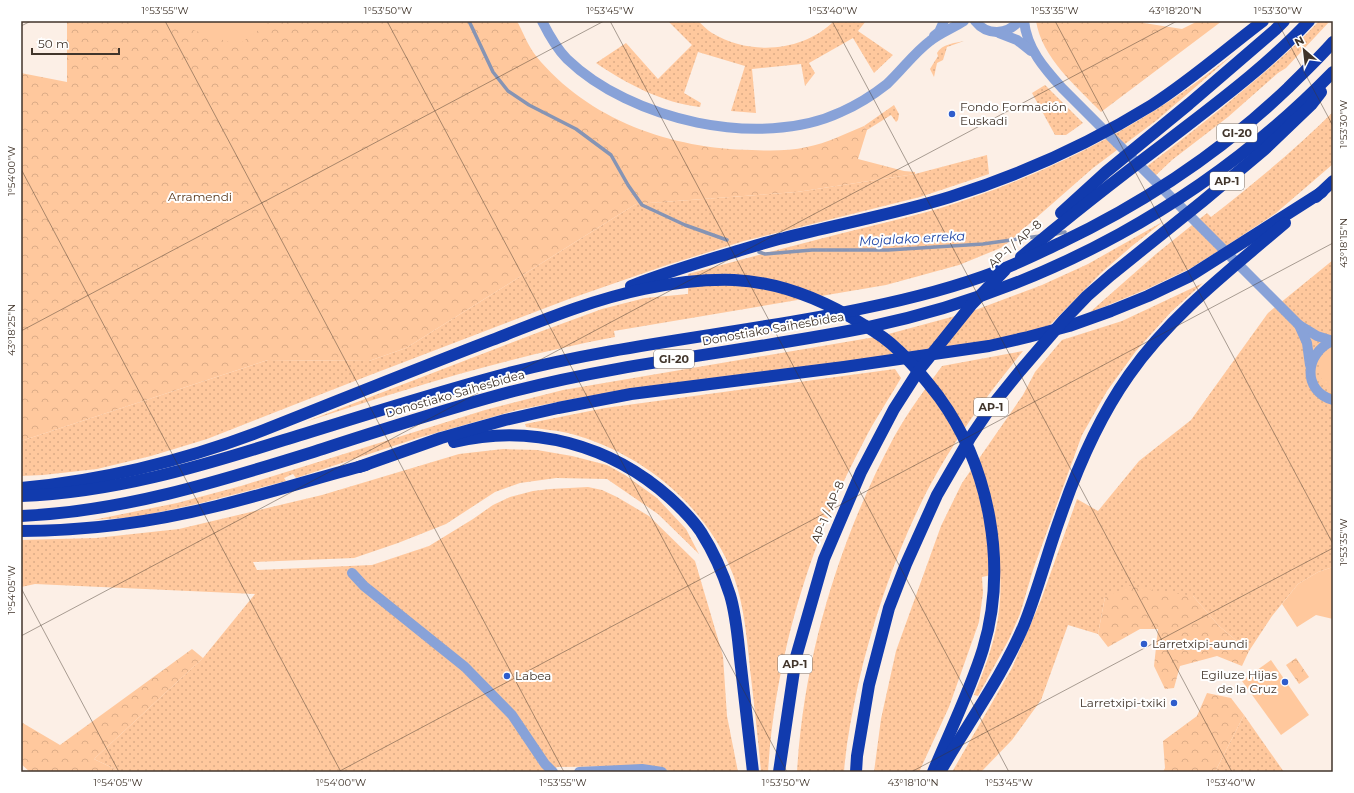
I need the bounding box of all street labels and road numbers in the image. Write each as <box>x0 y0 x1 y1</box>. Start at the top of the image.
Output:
road number: GI-20 <box>1217 124 1257 142</box>
road number: AP-1 <box>1210 172 1244 190</box>
street label: AP-1 / AP-8 <box>985 216 1045 271</box>
street label: Donostiako Saihesbidea <box>701 309 845 348</box>
road number: GI-20 <box>654 350 694 368</box>
street label: Donostiako Saihesbidea <box>383 366 526 421</box>
road number: AP-1 <box>974 398 1008 416</box>
street label: AP-1 / AP-8 <box>808 478 847 545</box>
road number: AP-1 <box>778 655 812 673</box>

